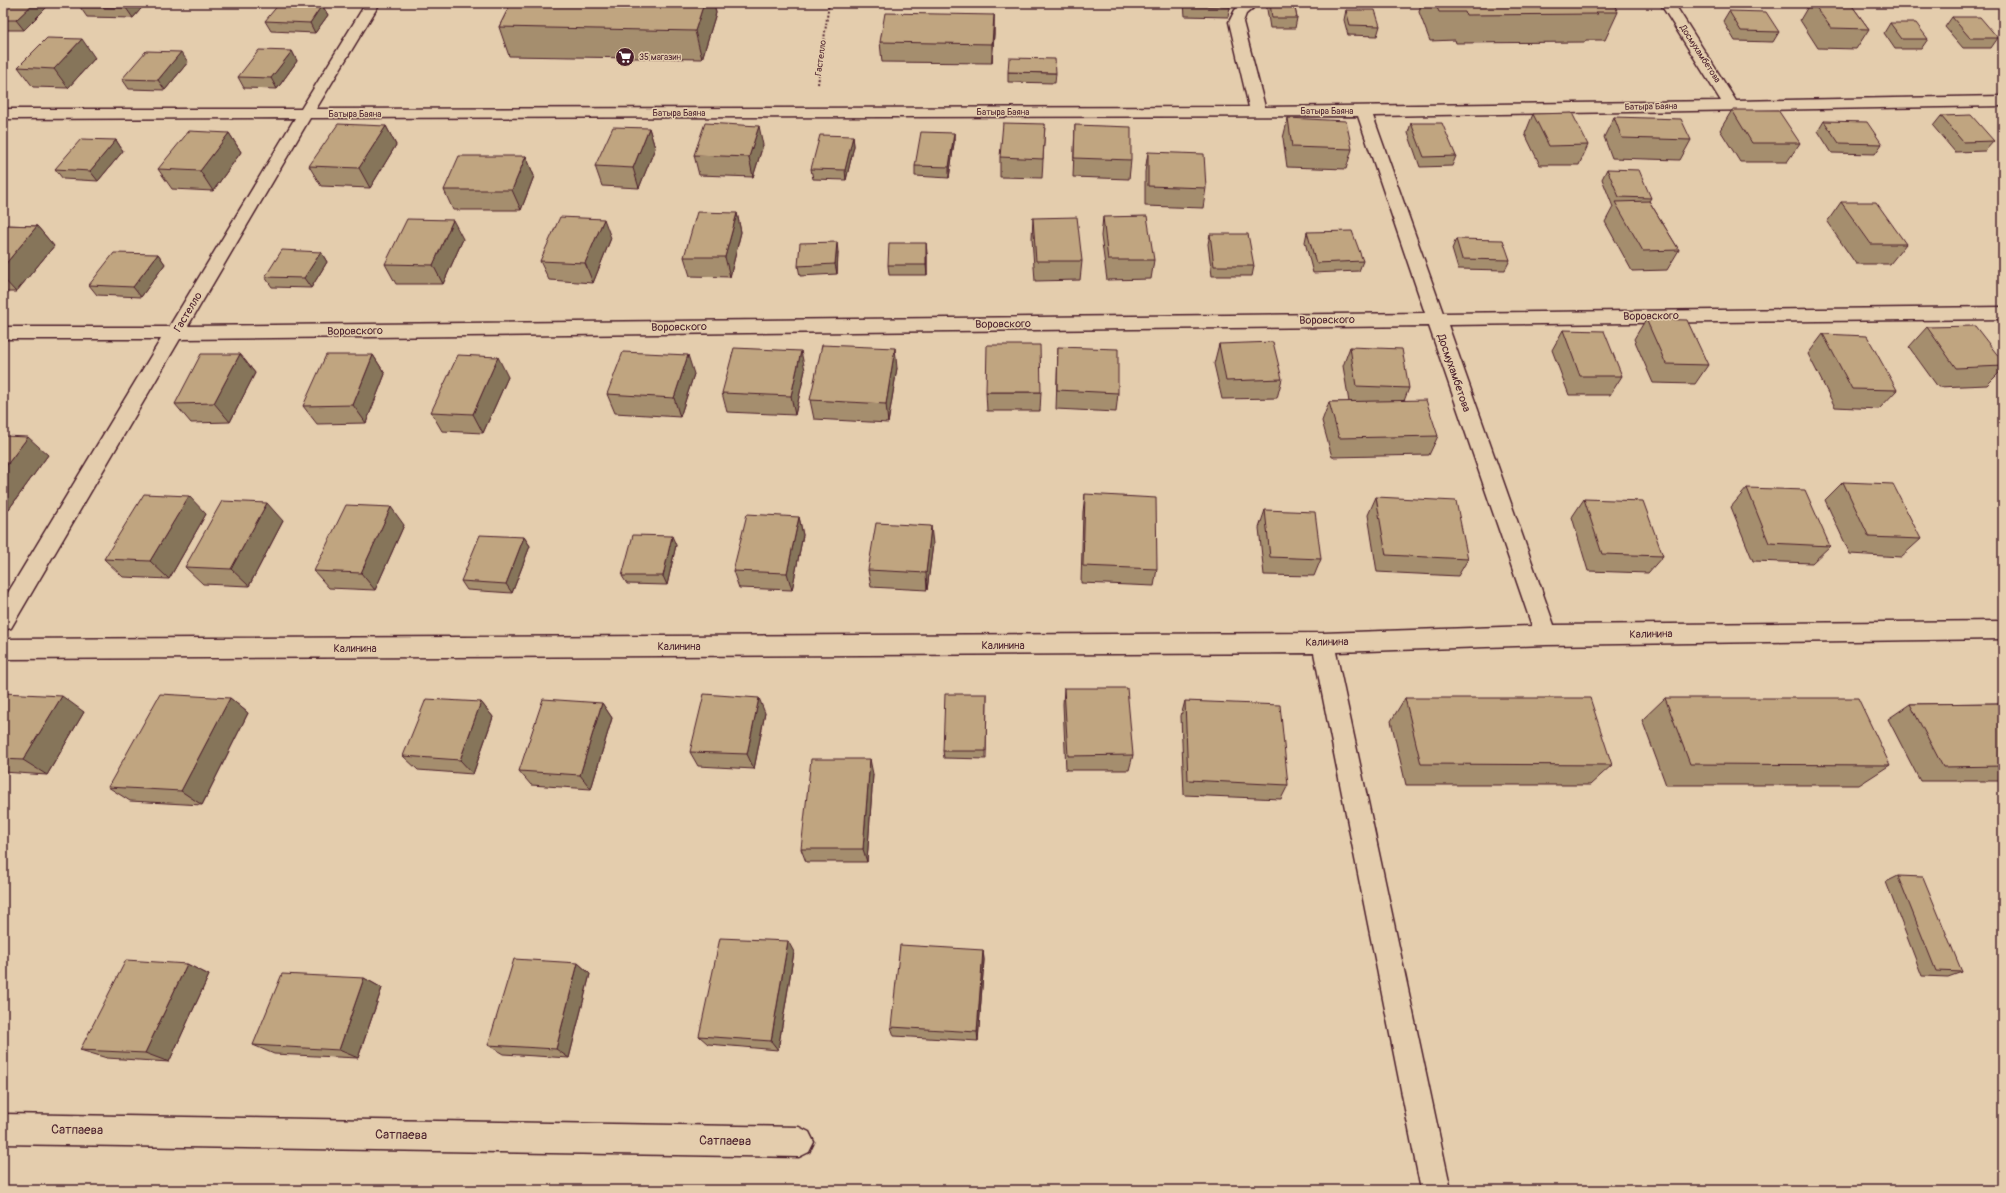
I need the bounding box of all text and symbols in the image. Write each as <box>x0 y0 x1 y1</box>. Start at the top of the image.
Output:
street label: Досмухамбетова <box>1677 22 1723 85</box>
street label: Гастелло <box>813 39 829 77</box>
supermarket icon: 35 магазин <box>614 46 636 68</box>
place label: 35 магазин <box>639 52 682 63</box>
street label: Батыра Баяна <box>1625 101 1677 113</box>
street label: Батыра Баяна <box>1301 106 1353 117</box>
street label: Батыра Баяна <box>977 107 1029 118</box>
street label: Батыра Баяна <box>653 108 705 119</box>
street label: Батыра Баяна <box>329 109 381 120</box>
street label: Гастелло <box>171 290 205 334</box>
street label: Воровского <box>1623 309 1679 323</box>
street label: Воровского <box>1299 313 1355 327</box>
street label: Воровского <box>975 317 1031 331</box>
street label: Воровского <box>651 320 707 334</box>
street label: Воровского <box>327 324 383 338</box>
street label: Досмухамбетова <box>1434 331 1473 414</box>
street label: Калинина <box>1629 627 1673 641</box>
street label: Калинина <box>1305 635 1349 649</box>
street label: Калинина <box>981 639 1025 652</box>
street label: Калинина <box>657 640 701 653</box>
street label: Калинина <box>333 642 377 655</box>
street label: Сатпаева <box>51 1122 103 1138</box>
street label: Сатпаева <box>375 1127 427 1143</box>
street label: Сатпаева <box>699 1133 751 1149</box>

